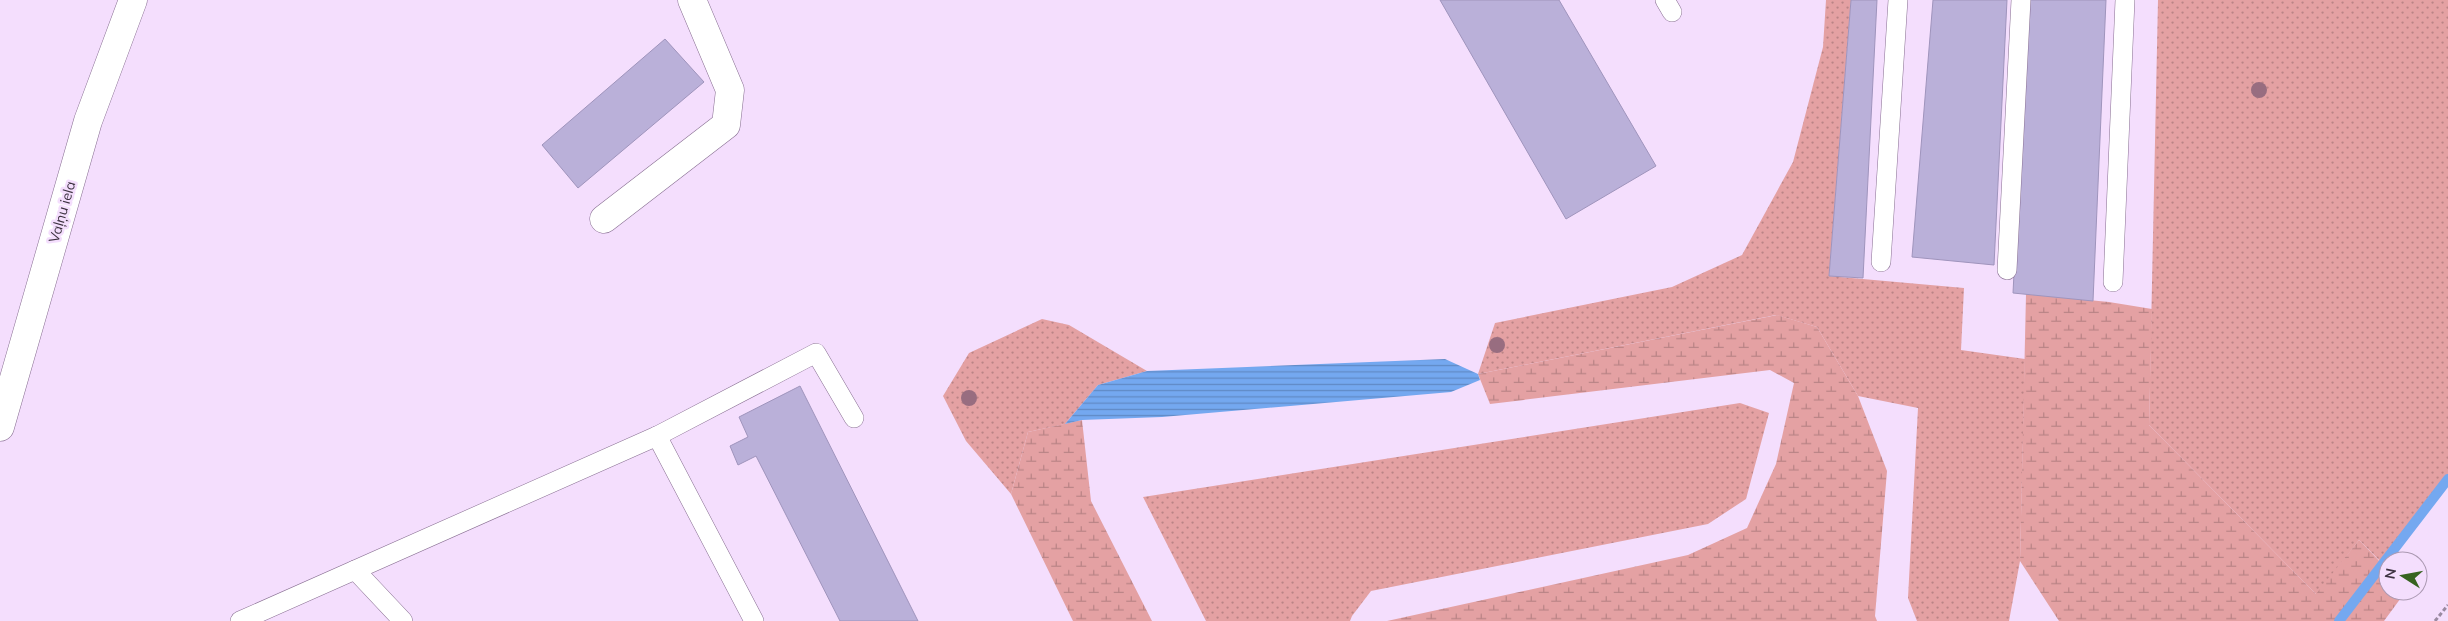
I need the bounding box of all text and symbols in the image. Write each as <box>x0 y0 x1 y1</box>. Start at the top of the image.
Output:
street label: Vaļņu iela <box>45 179 79 245</box>
north arrow <box>2378 551 2428 601</box>
text: N <box>2380 567 2400 580</box>

